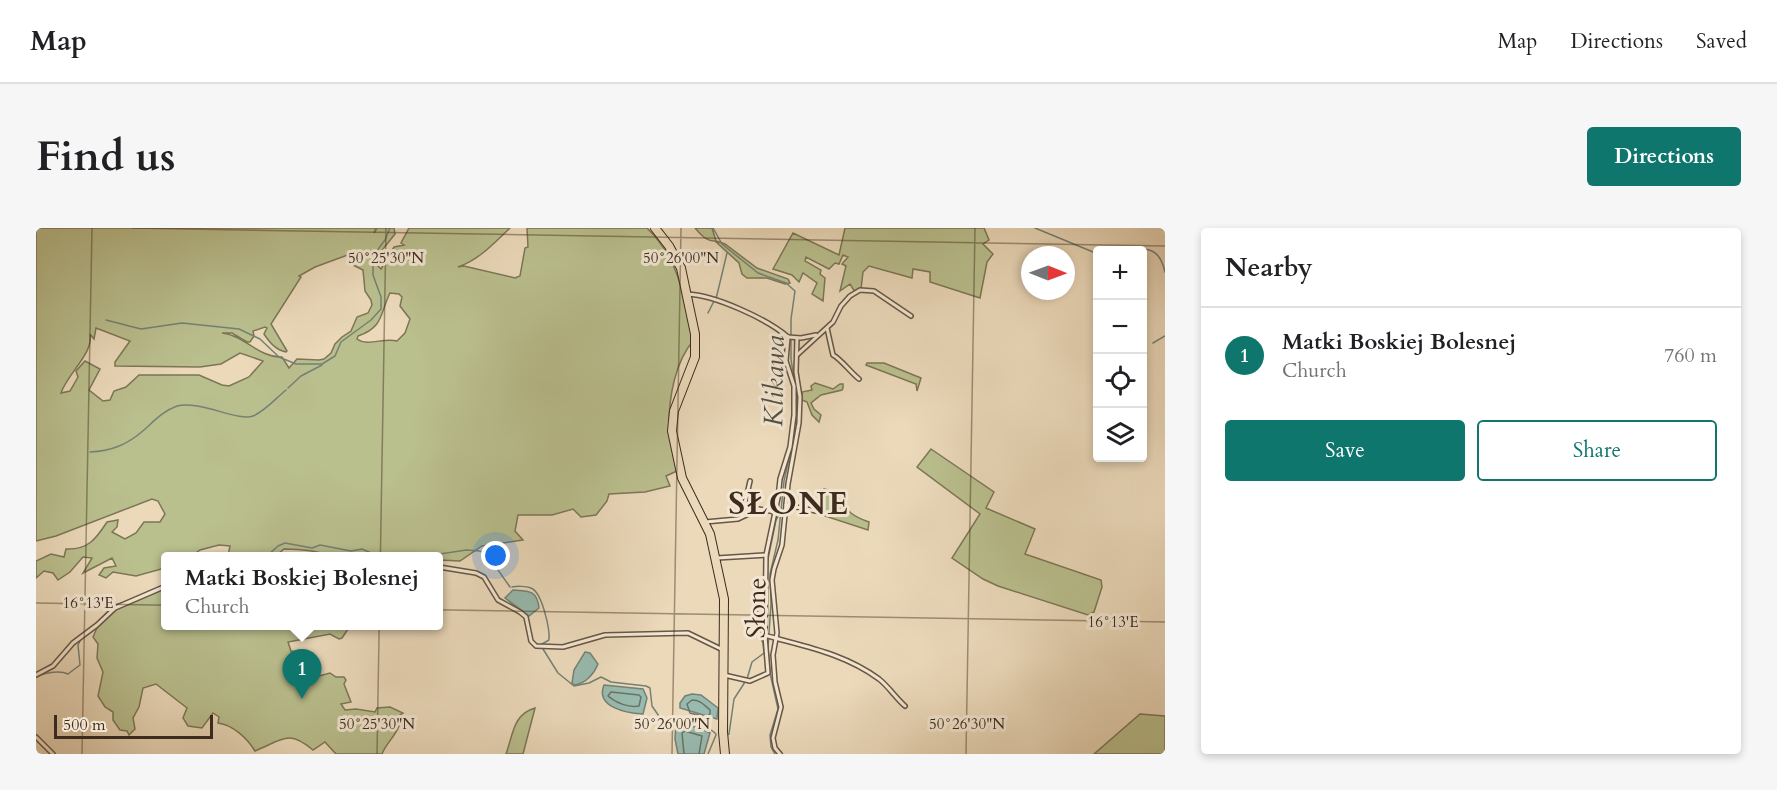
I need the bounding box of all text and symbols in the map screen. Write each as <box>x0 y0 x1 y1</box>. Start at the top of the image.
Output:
text: Map <box>30 22 87 60</box>
text: Map <box>1497 27 1537 56</box>
text: Directions <box>1570 27 1663 56</box>
text: Saved <box>1696 27 1747 56</box>
button: Directions <box>1587 127 1741 186</box>
text: Find us <box>36 128 176 185</box>
north arrow <box>1021 246 1075 300</box>
map controls <box>1093 246 1147 462</box>
button: + <box>1093 246 1147 300</box>
text: 50°25'30"N <box>348 248 424 268</box>
text: 50°26'00"N <box>643 248 719 268</box>
text: Nearby <box>1225 250 1313 285</box>
button: − <box>1093 300 1147 354</box>
text: Matki Boskiej Bolesnej <box>1282 327 1516 357</box>
water label: Klikawa <box>755 335 794 427</box>
text: 1 <box>1239 342 1250 369</box>
text: 760 m <box>1664 342 1717 369</box>
button: locate <box>1093 354 1147 408</box>
text: Church <box>1282 357 1347 384</box>
button: layers <box>1093 408 1147 462</box>
button: Save <box>1225 420 1465 481</box>
button: Share <box>1477 420 1717 481</box>
district label: SŁONE <box>728 482 850 526</box>
your location <box>481 541 510 570</box>
popup <box>161 552 443 630</box>
text: Matki Boskiej Bolesnej <box>185 563 419 593</box>
street label: Słone <box>738 577 775 639</box>
text: 16°13'E <box>62 593 114 613</box>
text: Church <box>185 593 249 620</box>
text: 16°13'E <box>1087 612 1139 632</box>
pin: 1 <box>282 650 322 699</box>
scale bar <box>54 712 213 739</box>
text: 500 m <box>63 714 105 736</box>
text: 50°25'30"N <box>339 714 415 734</box>
text: 50°26'00"N <box>634 714 710 734</box>
text: 50°26'30"N <box>929 714 1005 734</box>

